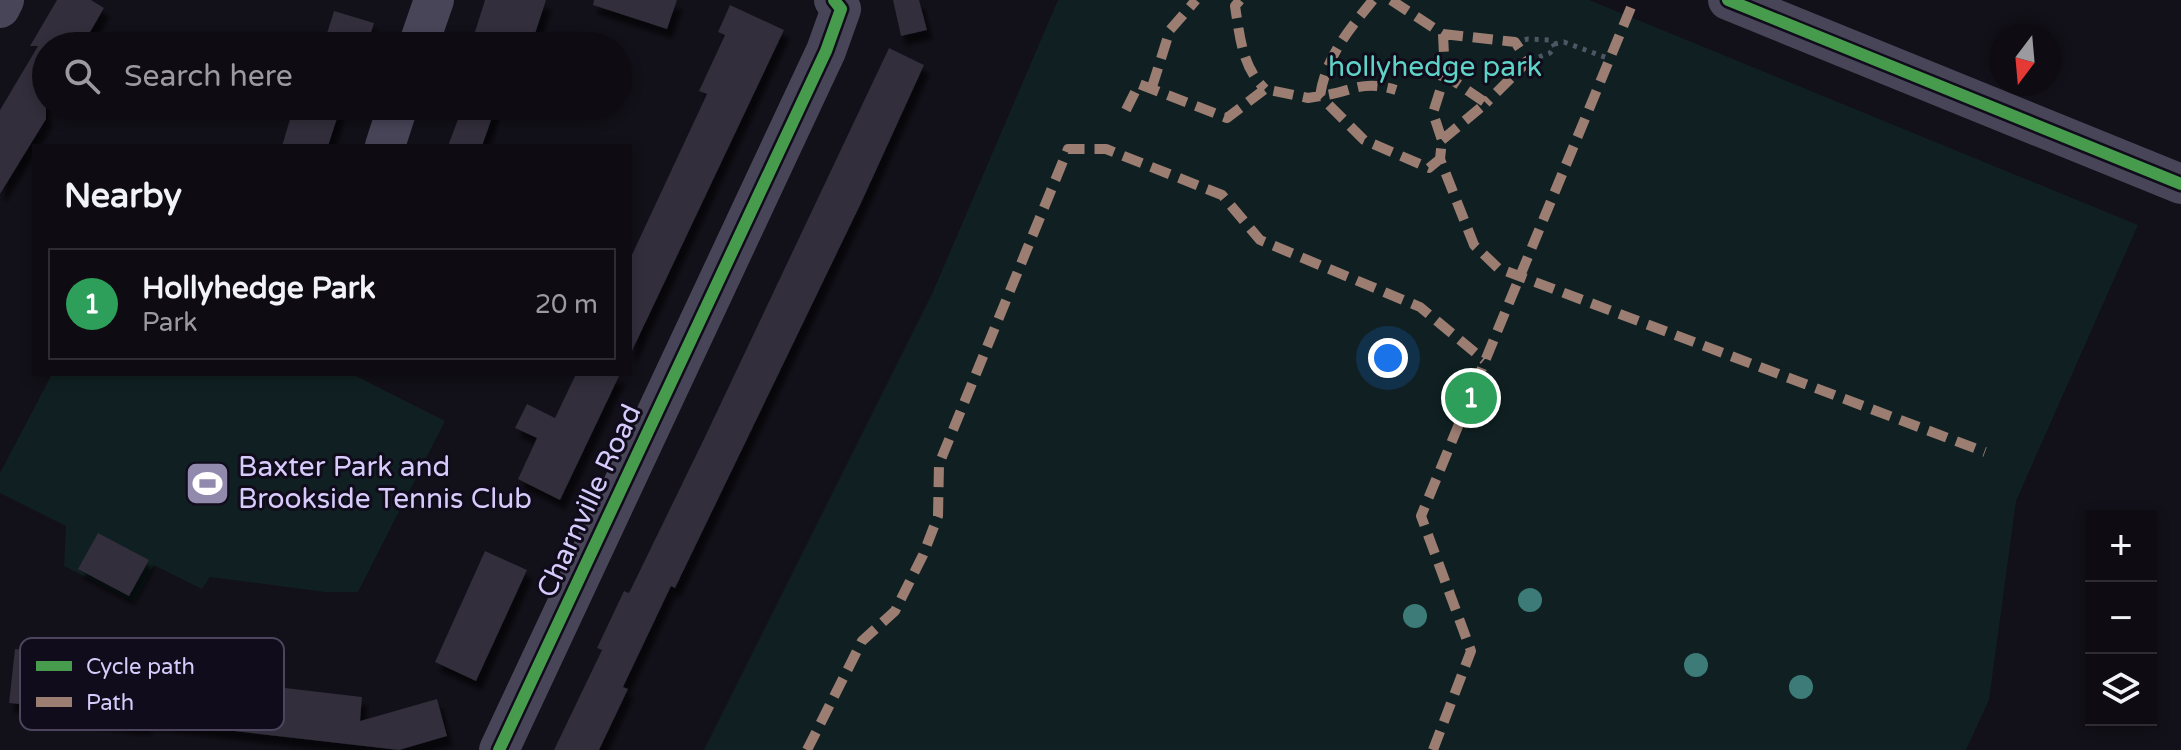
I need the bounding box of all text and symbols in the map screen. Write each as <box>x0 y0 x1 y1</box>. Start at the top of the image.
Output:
north arrow <box>1989 24 2061 96</box>
search box <box>32 32 632 120</box>
park label: hollyhedge park <box>1328 50 1542 84</box>
icon: search <box>60 54 104 98</box>
text: Search here <box>124 58 293 95</box>
text: Nearby <box>64 176 182 217</box>
text: Hollyhedge Park <box>142 270 376 307</box>
text: 1 <box>84 289 100 320</box>
text: 20 m <box>535 289 598 320</box>
text: Park <box>142 307 198 338</box>
your location <box>1368 338 1408 378</box>
pin: 1 <box>1445 368 1497 428</box>
street label: Charnville Road <box>529 399 649 603</box>
place label: Baxter Park and Brookside Tennis Club <box>238 450 532 516</box>
sports icon: Baxter Park and Brookside Tennis Club <box>183 459 231 507</box>
map controls <box>2085 510 2157 726</box>
button: + <box>2085 510 2157 582</box>
button: − <box>2085 582 2157 654</box>
legend <box>20 638 284 730</box>
text: Cycle path <box>86 654 195 680</box>
button: layers <box>2085 654 2157 726</box>
text: Path <box>86 690 134 716</box>

